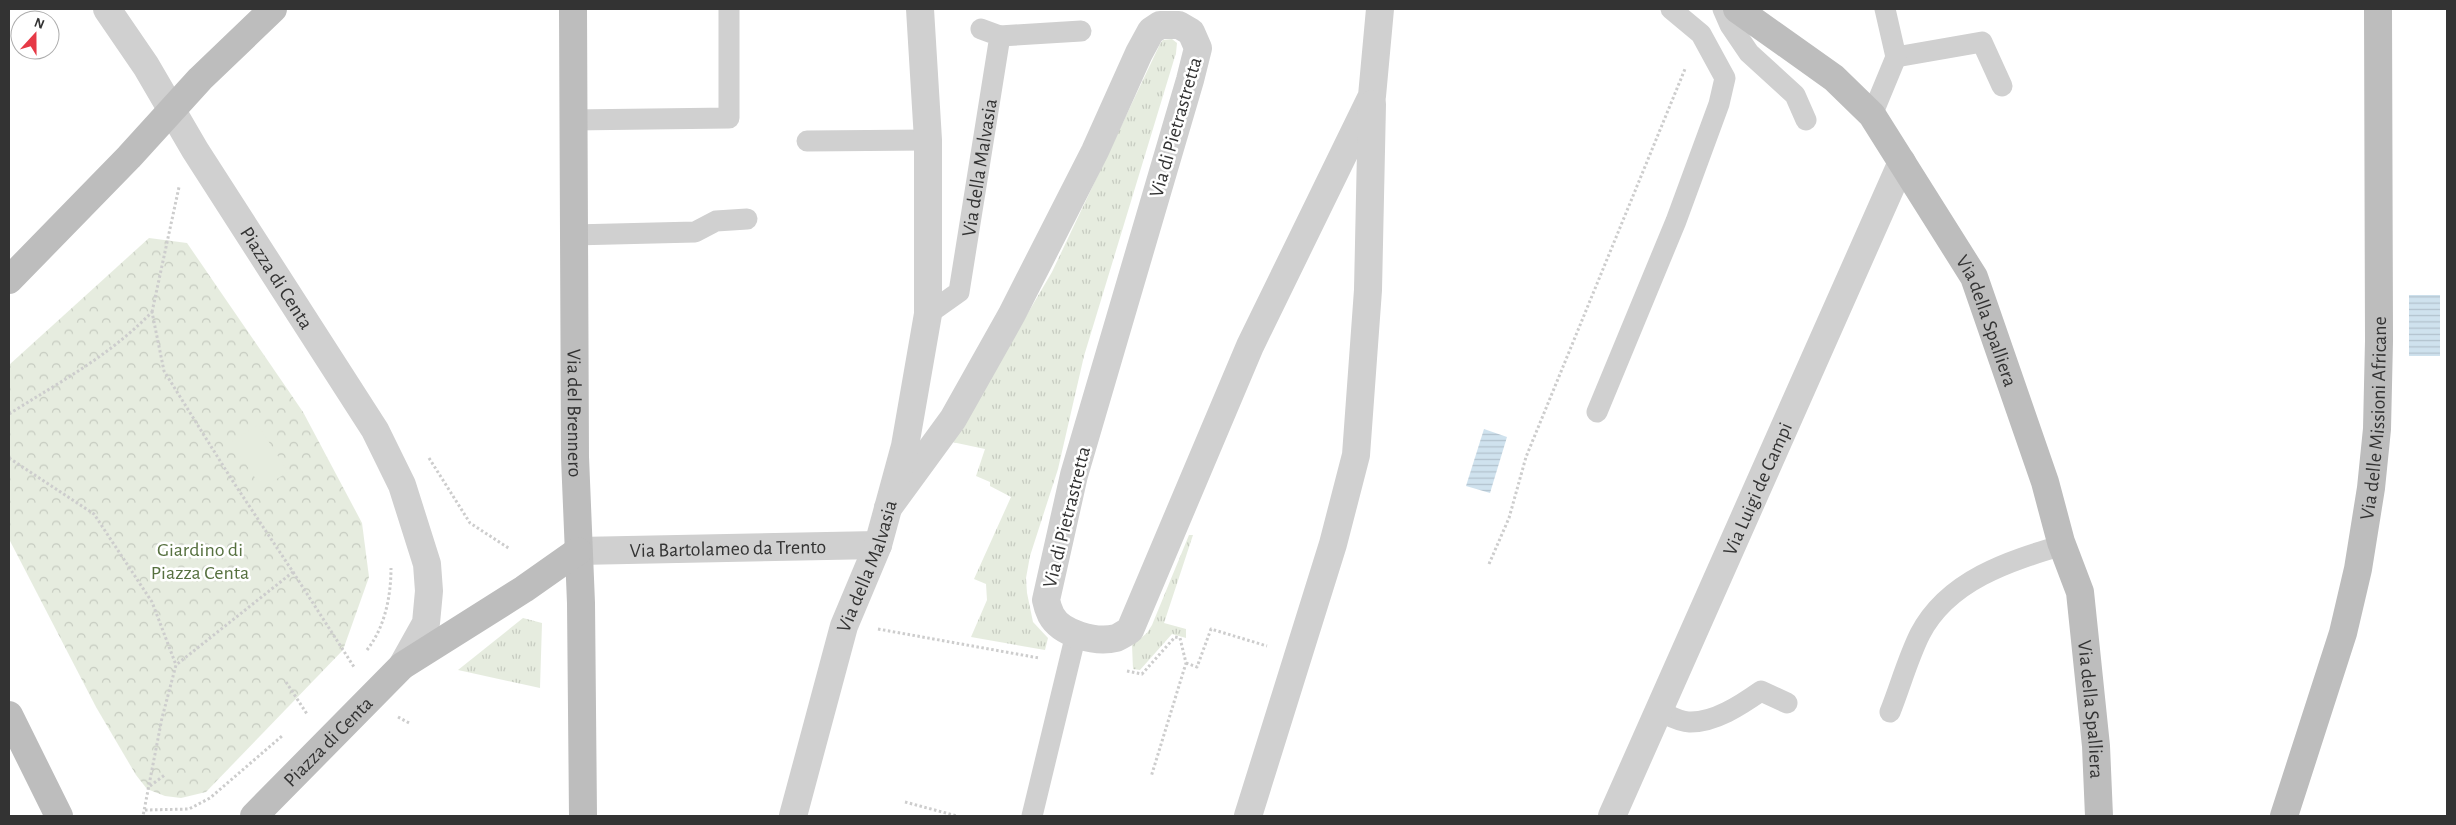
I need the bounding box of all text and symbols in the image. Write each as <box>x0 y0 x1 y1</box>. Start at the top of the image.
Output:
north arrow <box>10 10 60 60</box>
text: N <box>32 16 46 32</box>
street label: Via di Pietrastretta <box>1146 55 1206 200</box>
street label: Via della Malvasia <box>959 97 1001 238</box>
street label: Piazza di Centa <box>236 223 316 333</box>
street label: Via della Spalliera <box>1952 252 2020 389</box>
street label: Via delle Missioni Africane <box>2357 316 2390 521</box>
street label: Via del Brennero <box>564 349 585 478</box>
street label: Via Luigi de Campi <box>1720 420 1796 559</box>
street label: Via di Pietrastretta <box>1040 444 1094 590</box>
street label: Via della Malvasia <box>834 498 901 635</box>
street label: Via Bartolameo da Trento <box>629 537 827 561</box>
park label: Giardino di Piazza Centa <box>151 540 249 583</box>
street label: Via della Spalliera <box>2074 639 2106 779</box>
street label: Piazza di Centa <box>280 693 377 791</box>

